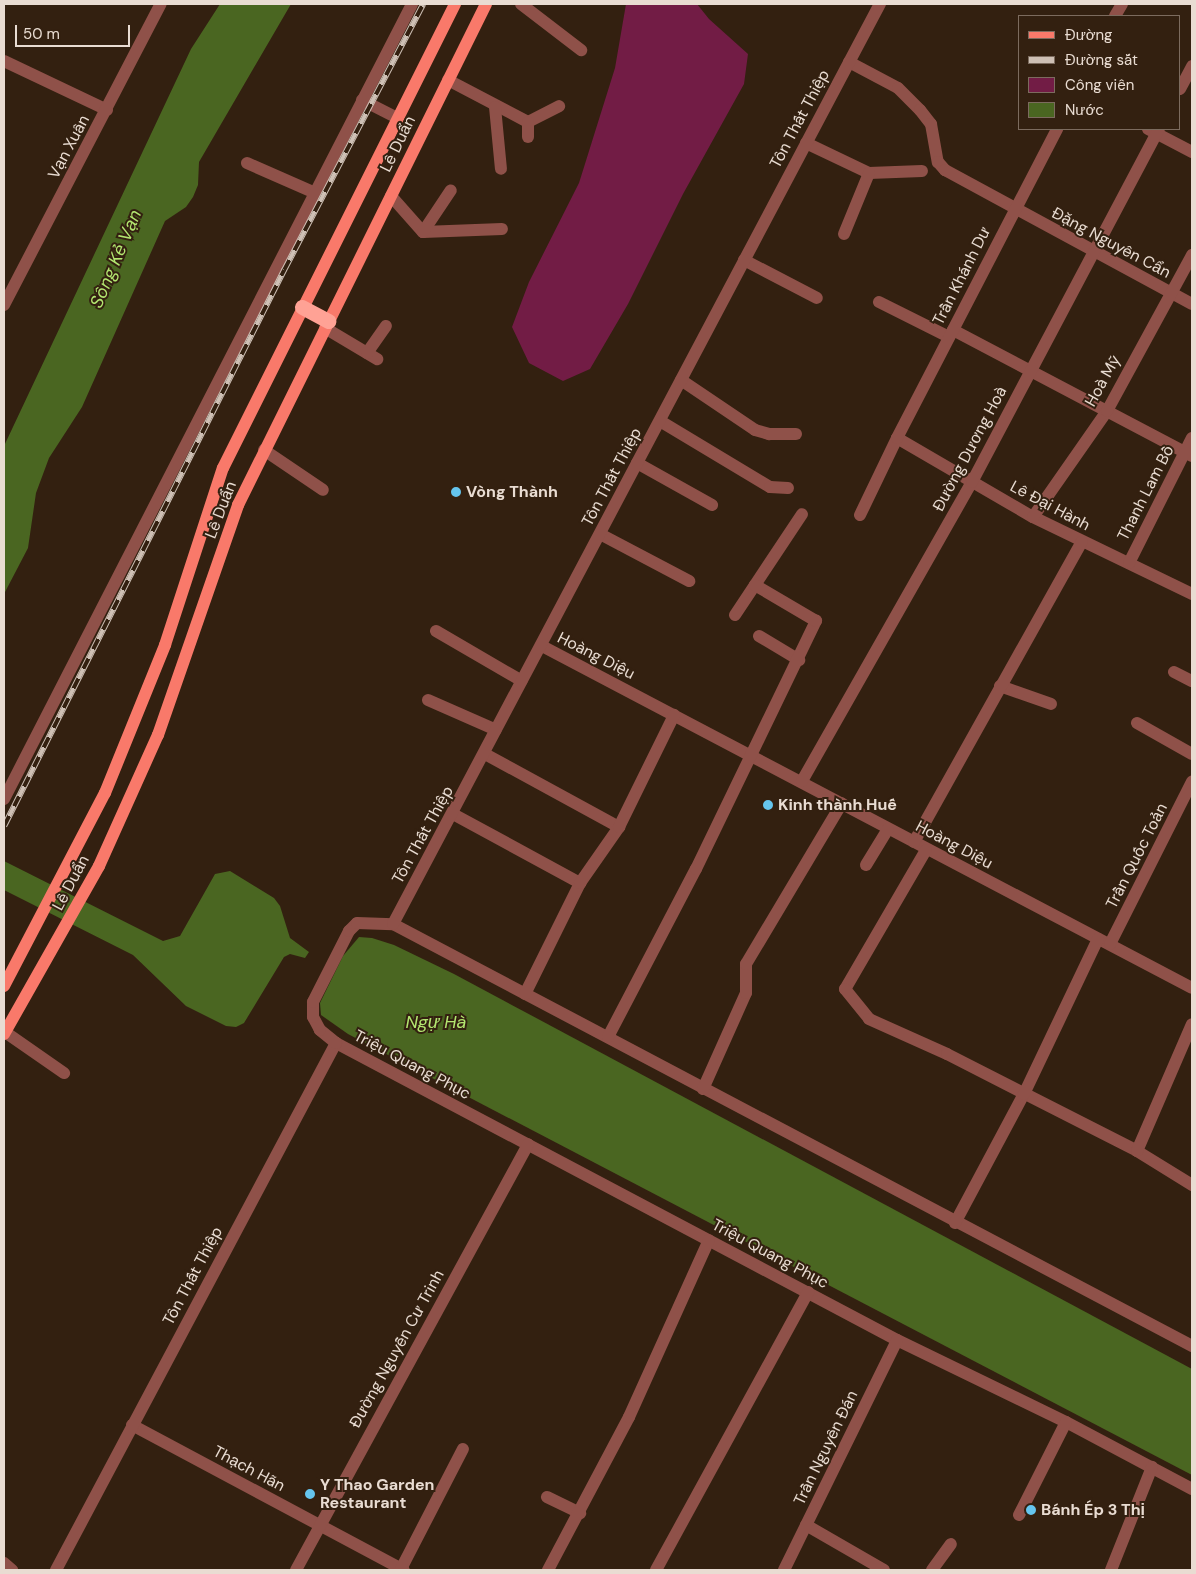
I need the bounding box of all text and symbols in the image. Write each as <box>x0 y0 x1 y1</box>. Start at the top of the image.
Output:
scale bar <box>18 15 132 47</box>
legend <box>1018 15 1181 130</box>
text: 50 m <box>23 24 60 44</box>
text: Đường <box>1065 25 1113 45</box>
text: Đường sắt <box>1065 50 1138 70</box>
street label: Tôn Thất Thiệp <box>766 67 834 171</box>
text: Công viên <box>1065 75 1134 95</box>
text: Nước <box>1065 100 1104 120</box>
street label: Vạn Xuân <box>44 112 94 182</box>
street label: Lê Duẩn <box>376 113 420 175</box>
street label: Đặng Nguyên Cẩn <box>1048 204 1174 282</box>
water label: Sông Kẻ Vạn <box>86 207 146 311</box>
street label: Trần Khánh Dư <box>929 224 995 328</box>
street label: Hoà Mỹ <box>1081 352 1125 410</box>
street label: Đường Dương Hoà <box>929 383 1011 515</box>
street label: Tôn Thất Thiệp <box>578 425 646 529</box>
street label: Thanh Lam Bồ <box>1114 442 1178 544</box>
street label: Lê Đại Hành <box>1007 477 1093 535</box>
street label: Lê Duẩn <box>201 479 241 541</box>
place label: Vòng Thành <box>466 482 558 502</box>
marker: Vòng Thành <box>450 486 462 498</box>
street label: Hoàng Diệu <box>554 628 638 684</box>
street label: Tôn Thất Thiệp <box>388 783 458 887</box>
place label: Kinh thành Huế <box>778 795 897 815</box>
marker: Kinh thành Huế <box>762 799 774 811</box>
street label: Trần Quốc Toản <box>1102 800 1172 912</box>
street label: Hoàng Diệu <box>912 817 996 873</box>
street label: Lê Duẩn <box>49 852 93 914</box>
water label: Ngự Hà <box>405 1011 467 1033</box>
street label: Triệu Quang Phục <box>350 1026 474 1104</box>
street label: Triệu Quang Phục <box>708 1215 832 1293</box>
street label: Tôn Thất Thiệp <box>159 1224 227 1328</box>
street label: Đường Nguyễn Cư Trinh <box>346 1267 448 1431</box>
street label: Trần Nguyên Đán <box>790 1388 862 1508</box>
street label: Thạch Hãn <box>210 1442 288 1496</box>
place label: Y Thao Garden Restaurant <box>320 1475 434 1513</box>
marker: Y Thao Garden Restaurant <box>304 1488 316 1500</box>
place label: Bánh Ép 3 Thị <box>1041 1500 1145 1520</box>
marker: Bánh Ép 3 Thị <box>1025 1504 1037 1516</box>

